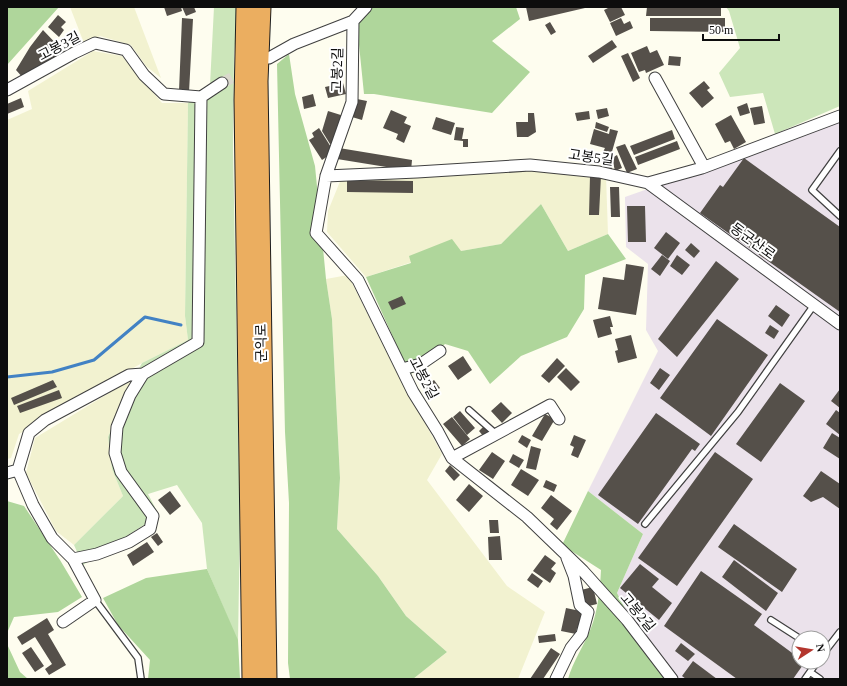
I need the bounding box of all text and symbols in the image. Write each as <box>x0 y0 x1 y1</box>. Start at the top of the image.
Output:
scale bar <box>703 16 779 42</box>
text: 50 m <box>709 23 734 37</box>
street label: 고봉3길 <box>36 29 83 64</box>
street label: 고봉2길 <box>330 47 345 93</box>
street label: 고봉5길 <box>567 147 615 168</box>
street label: 동군산로 <box>727 220 778 263</box>
street label: 군익로 <box>254 323 269 362</box>
street label: 고봉2길 <box>406 355 441 402</box>
street label: 고봉2길 <box>617 590 658 635</box>
north arrow <box>791 630 831 670</box>
text: N <box>814 643 827 653</box>

